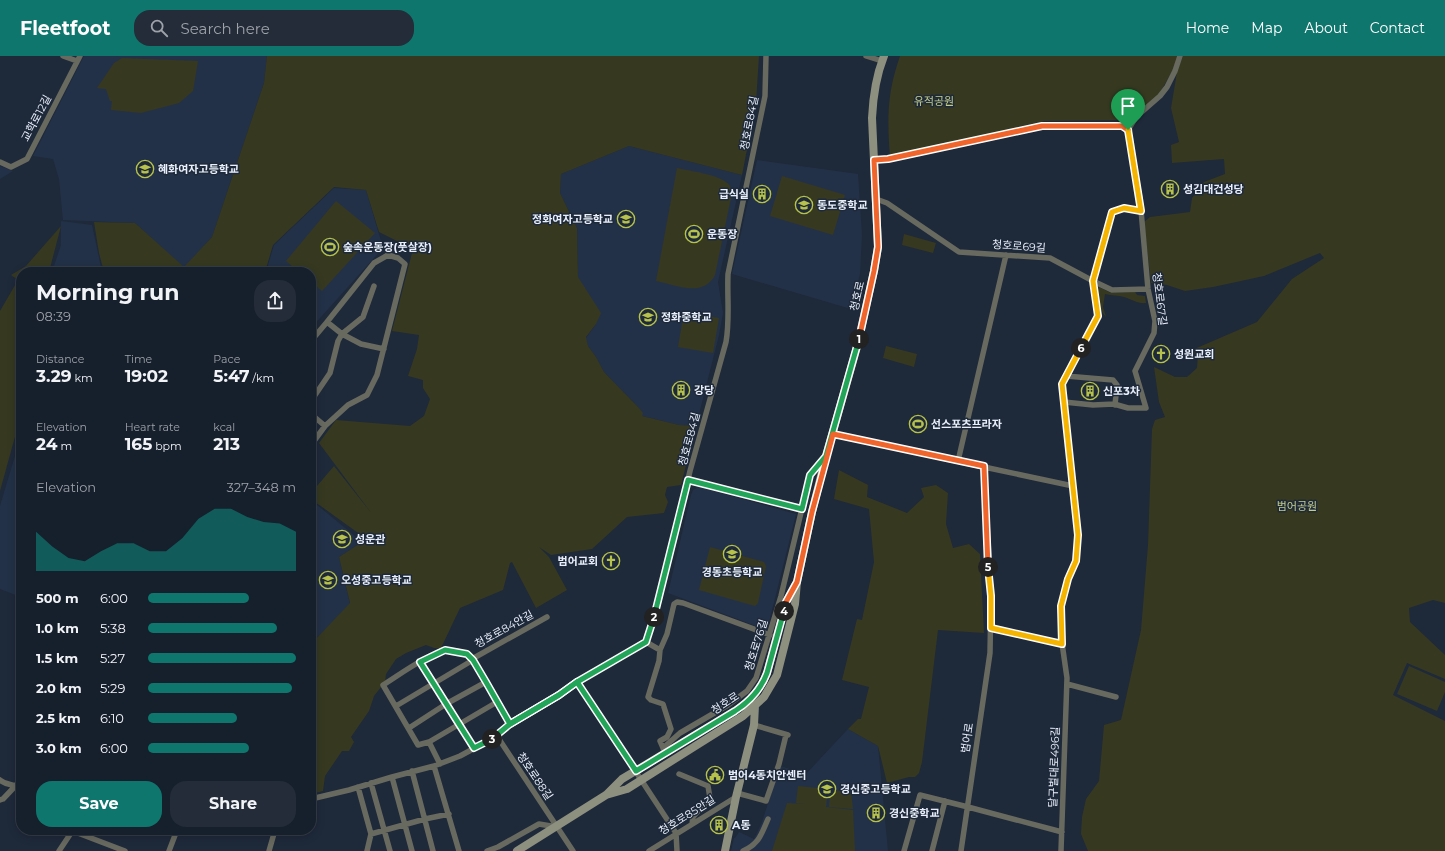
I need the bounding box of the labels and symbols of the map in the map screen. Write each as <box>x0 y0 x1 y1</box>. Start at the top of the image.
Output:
pin <box>1111 89 1145 130</box>
street label: 교학로12길 <box>18 92 54 144</box>
park label: 유적공원 <box>914 94 954 108</box>
street label: 청호로84길 <box>737 95 761 151</box>
school or university icon: 혜화여자고등학교 <box>135 159 155 179</box>
place label: 혜화여자고등학교 <box>158 162 239 176</box>
building icon: 성김대건성당 <box>1160 179 1180 199</box>
place label: 성김대건성당 <box>1183 182 1244 196</box>
building icon: 급식실 <box>752 184 772 204</box>
place label: 급식실 <box>719 187 749 201</box>
school or university icon: 동도중학교 <box>794 195 814 215</box>
place label: 동도중학교 <box>817 198 868 212</box>
school or university icon: 정화여자고등학교 <box>616 209 636 229</box>
place label: 정화여자고등학교 <box>532 212 613 226</box>
sports icon: 운동장 <box>684 224 704 244</box>
place label: 운동장 <box>707 227 737 241</box>
sports icon: 숲속운동장(풋살장) <box>320 237 340 257</box>
street label: 청호로69길 <box>992 237 1046 255</box>
place label: 숲속운동장(풋살장) <box>343 240 432 254</box>
street label: 청호로67길 <box>1150 272 1170 326</box>
street label: 청호로 <box>847 280 867 312</box>
school or university icon: 정화중학교 <box>638 307 658 327</box>
place label: 정화중학교 <box>661 310 712 324</box>
pin: 1 <box>849 329 869 349</box>
pin: 6 <box>1071 338 1091 358</box>
church icon: 성원교회 <box>1151 344 1171 364</box>
place label: 성원교회 <box>1174 347 1214 361</box>
building icon: 강당 <box>671 380 691 400</box>
building icon: 신포3차 <box>1080 381 1100 401</box>
place label: 강당 <box>694 383 714 397</box>
place label: 신포3차 <box>1103 384 1140 398</box>
street label: 청호로84길 <box>675 411 703 467</box>
sports icon: 선스포츠프라자 <box>908 414 928 434</box>
place label: 선스포츠프라자 <box>931 417 1002 431</box>
park label: 범어공원 <box>1277 499 1317 513</box>
school or university icon: 성운관 <box>332 529 352 549</box>
place label: 성운관 <box>355 532 385 546</box>
school or university icon: 경동초등학교 <box>722 544 742 564</box>
church icon: 범어교회 <box>601 551 621 571</box>
place label: 범어교회 <box>558 554 598 568</box>
pin: 5 <box>978 557 998 577</box>
place label: 경동초등학교 <box>702 565 762 579</box>
school or university icon: 오성중고등학교 <box>318 570 338 590</box>
place label: 오성중고등학교 <box>341 573 412 587</box>
pin: 4 <box>774 601 794 621</box>
street label: 청호로84안길 <box>472 607 536 651</box>
pin: 2 <box>644 607 664 627</box>
street label: 청호로76길 <box>741 617 771 673</box>
street label: 청호로 <box>708 689 742 717</box>
street label: 범어로 <box>958 722 976 754</box>
street label: 달구벌대로496길 <box>1046 726 1062 808</box>
pin: 3 <box>482 729 502 749</box>
street label: 청호로88길 <box>514 749 556 803</box>
public building icon: 범어4동치안센터 <box>705 765 725 785</box>
place label: 범어4동치안센터 <box>728 768 806 782</box>
school or university icon: 경신중고등학교 <box>817 779 837 799</box>
place label: 경신중고등학교 <box>840 782 911 796</box>
street label: 청호로85안길 <box>656 792 718 838</box>
building icon: 경신중학교 <box>866 803 886 823</box>
place label: 경신중학교 <box>889 806 940 820</box>
building icon: A동 <box>709 815 729 835</box>
place label: A동 <box>731 818 751 832</box>

